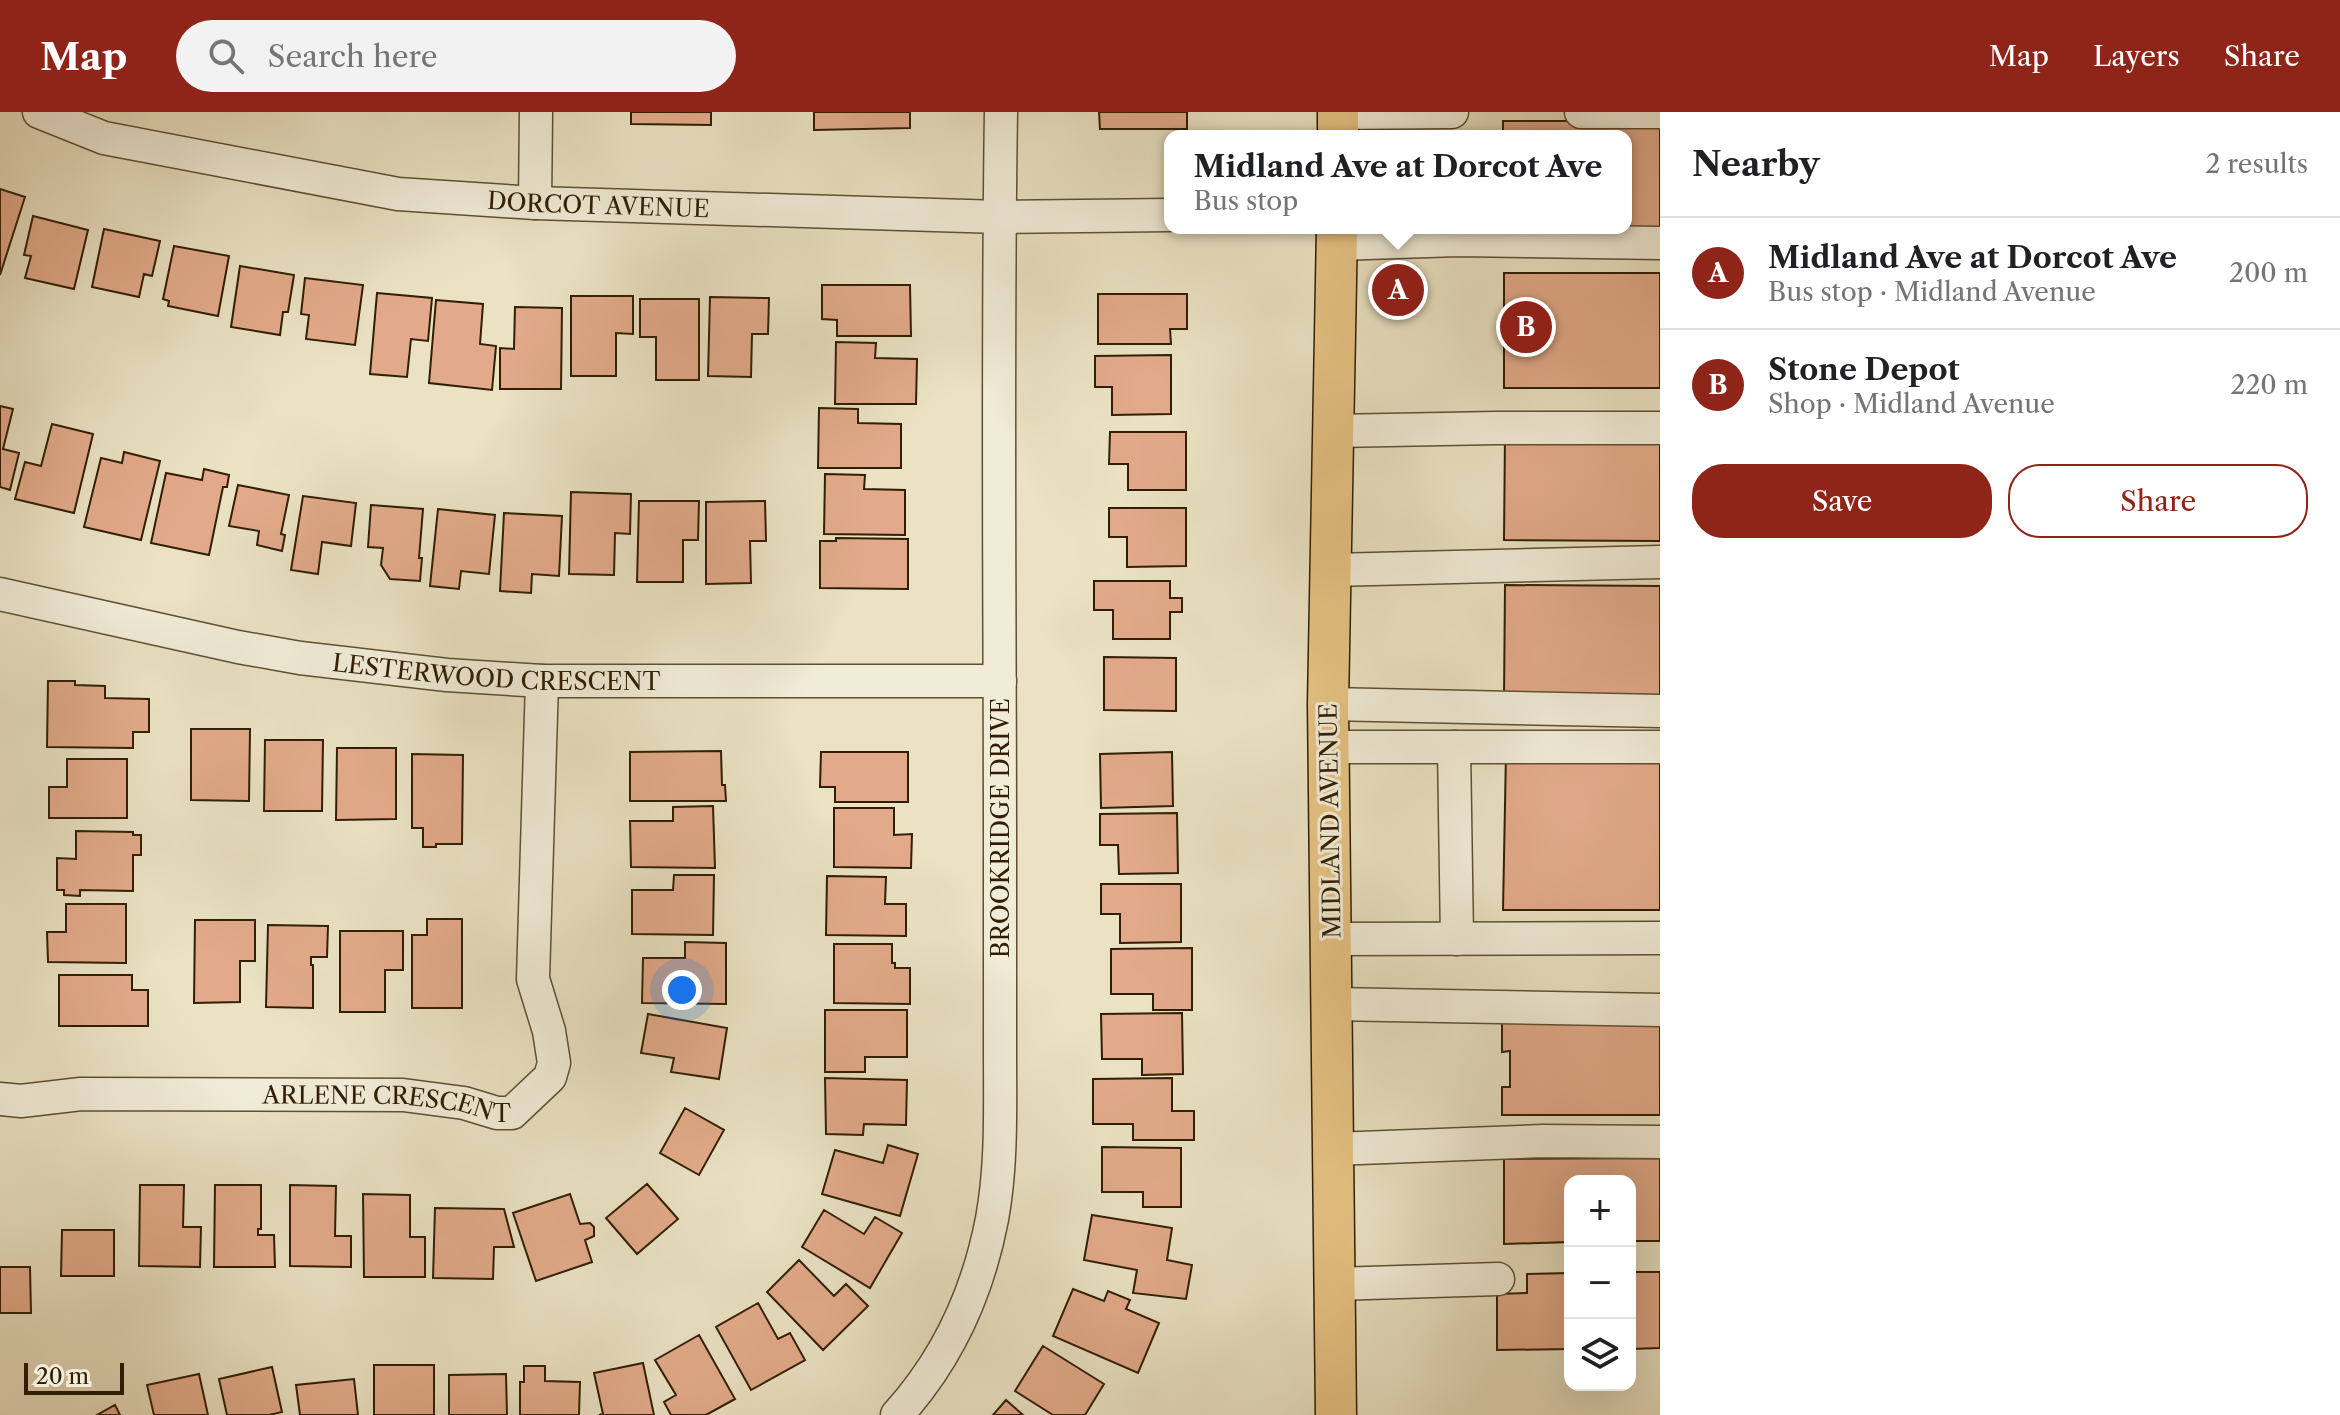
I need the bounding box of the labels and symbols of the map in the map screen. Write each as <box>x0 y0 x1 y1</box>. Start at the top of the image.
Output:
street label: DORCOT AVENUE <box>486 185 710 223</box>
pin: A <box>1372 260 1424 320</box>
pin: B <box>1500 297 1552 357</box>
street label: LESTERWOOD CRESCENT <box>331 647 660 696</box>
street label: BROOKRIDGE DRIVE <box>986 698 1015 958</box>
street label: MIDLAND AVENUE <box>1313 703 1347 939</box>
your location <box>662 970 702 1010</box>
street label: ARLENE CRESCENT <box>261 1080 511 1128</box>
scale bar <box>24 1359 124 1395</box>

